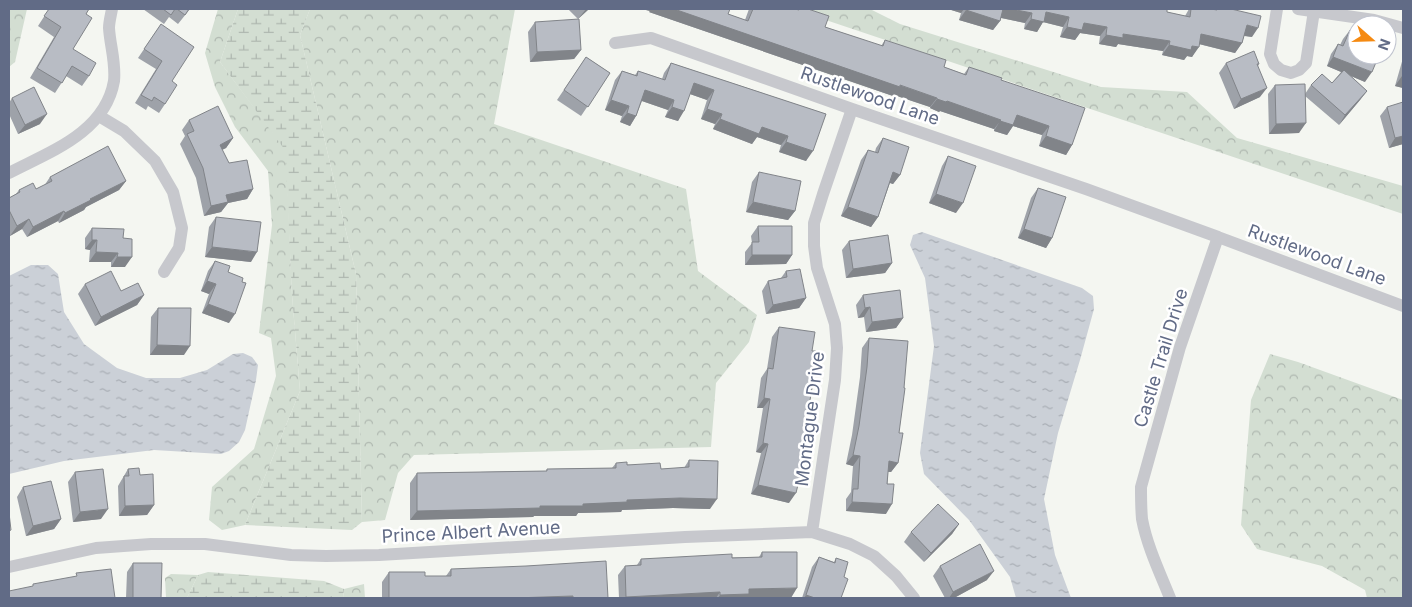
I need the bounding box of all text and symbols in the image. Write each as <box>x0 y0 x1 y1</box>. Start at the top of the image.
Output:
north arrow <box>1347 15 1397 65</box>
text: N <box>1375 37 1394 53</box>
street label: Rustlewood Lane <box>798 62 942 129</box>
street label: Rustlewood Lane <box>1245 220 1389 289</box>
street label: Castle Trail Drive <box>1129 286 1192 430</box>
street label: Montague Drive <box>791 350 828 488</box>
street label: Prince Albert Avenue <box>381 516 561 547</box>

